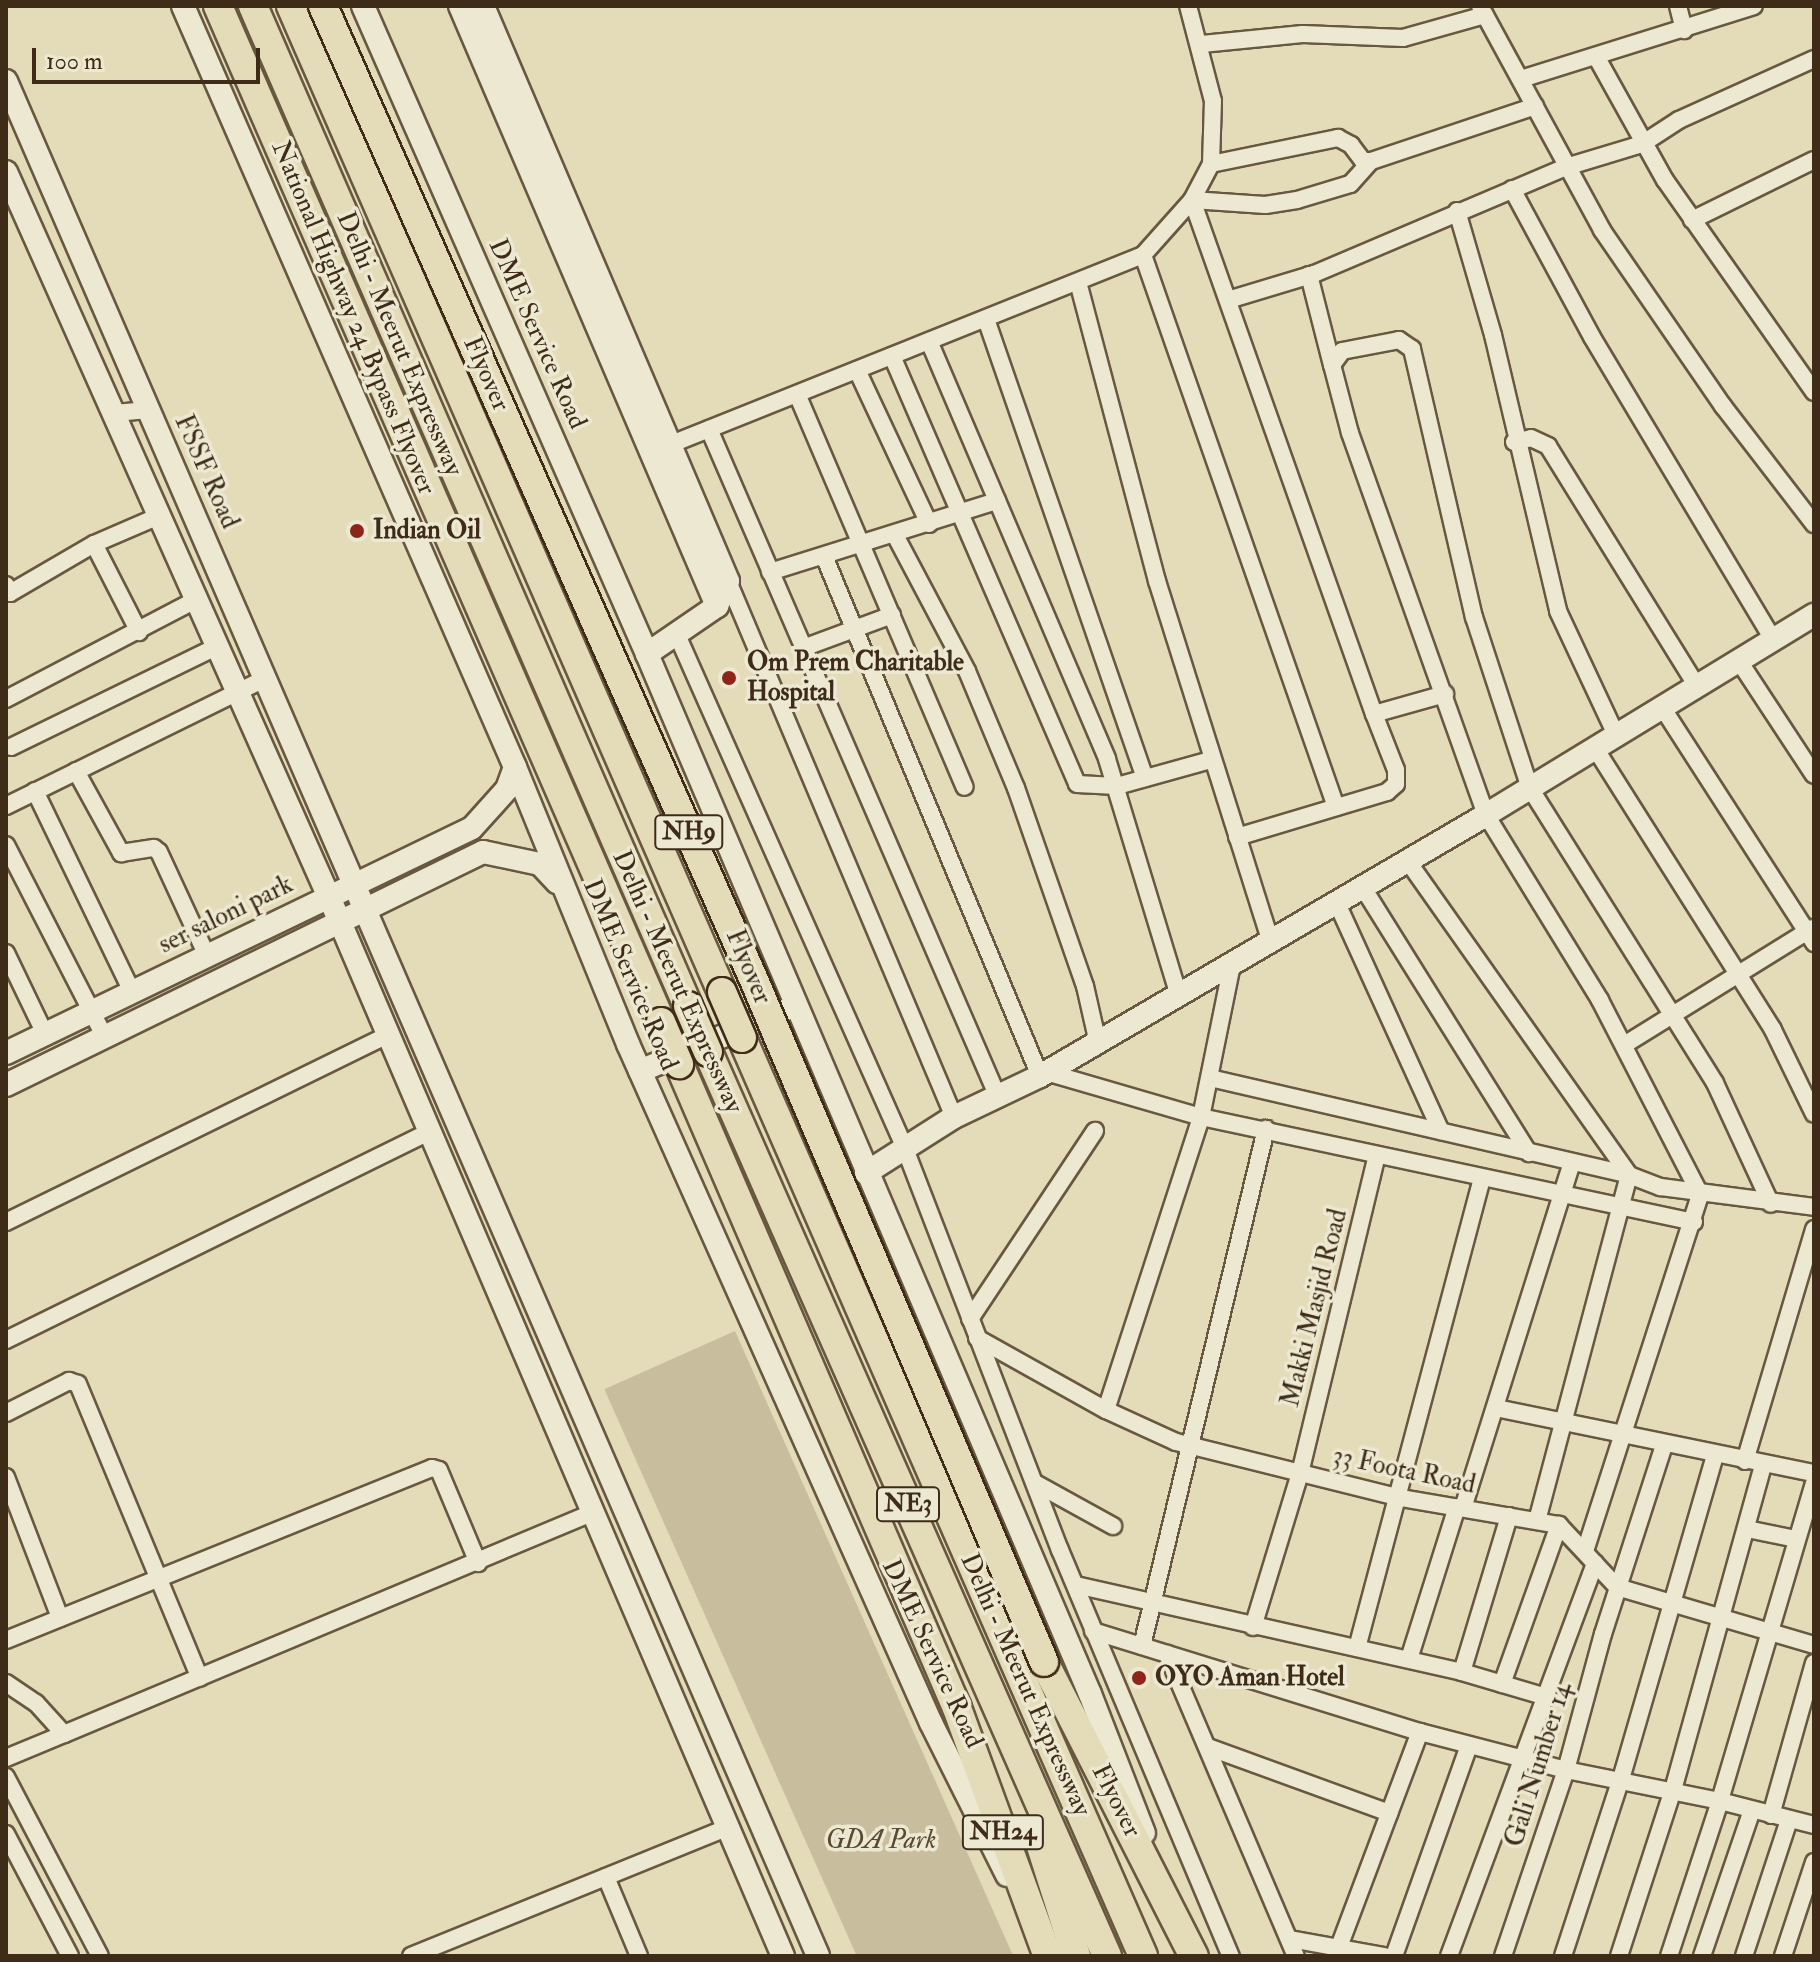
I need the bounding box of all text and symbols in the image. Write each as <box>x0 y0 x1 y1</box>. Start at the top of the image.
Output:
scale bar <box>36 32 264 82</box>
text: 100 m <box>46 46 103 77</box>
street label: National Highway 24 Bypass Flyover <box>264 137 442 499</box>
street label: Delhi - Meerut Expressway <box>329 207 469 481</box>
street label: DME Service Road <box>481 234 593 434</box>
street label: Flyover <box>456 332 516 416</box>
street label: FSSF Road <box>167 410 245 534</box>
place label: Indian Oil <box>373 515 481 547</box>
marker: Indian Oil <box>348 522 366 540</box>
place label: Om Prem Charitable Hospital <box>747 647 964 708</box>
marker: Om Prem Charitable Hospital <box>718 667 740 689</box>
road number: NH9 <box>653 812 725 852</box>
street label: Delhi - Meerut Expressway <box>605 846 749 1118</box>
street label: ser saloni park <box>154 869 298 961</box>
street label: DME Service Road <box>576 875 684 1075</box>
street label: Flyover <box>718 925 778 1009</box>
street label: Makki Masjid Road <box>1275 1206 1355 1410</box>
street label: 33 Foota Road <box>1330 1441 1478 1501</box>
road number: NE3 <box>876 1484 940 1524</box>
street label: Delhi - Meerut Expressway <box>953 1549 1097 1821</box>
street label: DME Service Road <box>875 1555 989 1753</box>
place label: OYO Aman Hotel <box>1155 1662 1345 1694</box>
marker: OYO Aman Hotel <box>1130 1669 1148 1687</box>
street label: Gali Number 14 <box>1499 1679 1579 1851</box>
street label: Flyover <box>1084 1759 1148 1843</box>
road number: NH24 <box>961 1812 1045 1852</box>
park label: GDA Park <box>826 1825 936 1857</box>

